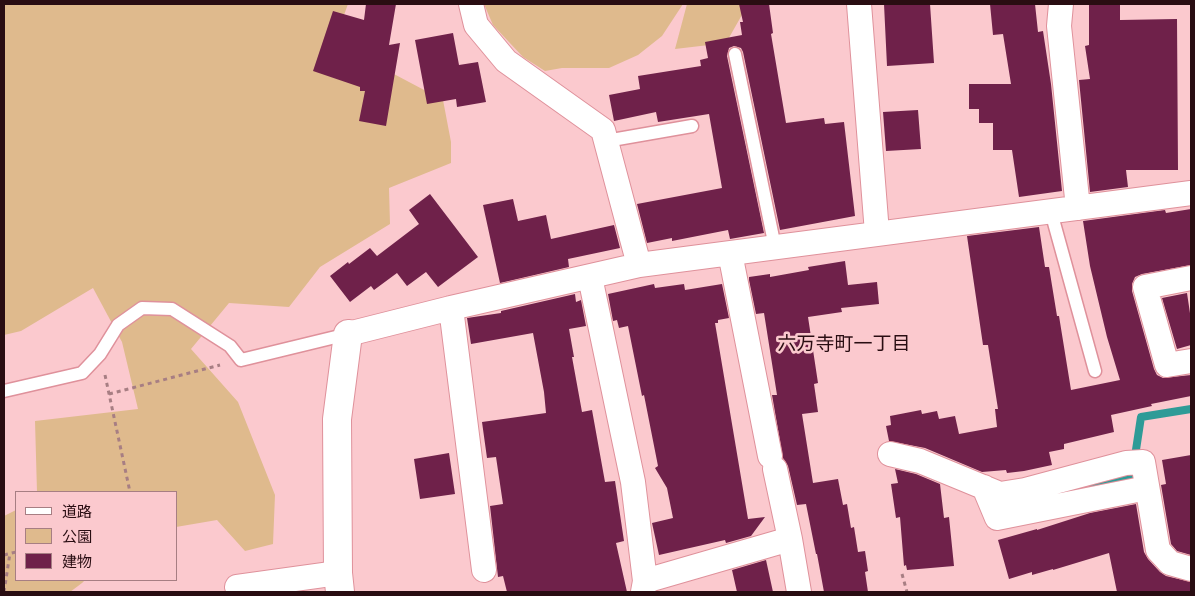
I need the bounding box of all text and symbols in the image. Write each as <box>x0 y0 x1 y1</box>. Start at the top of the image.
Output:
district label: 六万寺町一丁目 <box>778 332 910 354</box>
legend <box>15 491 178 581</box>
text: 道路 <box>62 500 92 521</box>
text: 公園 <box>62 525 92 546</box>
text: 建物 <box>62 550 92 571</box>

